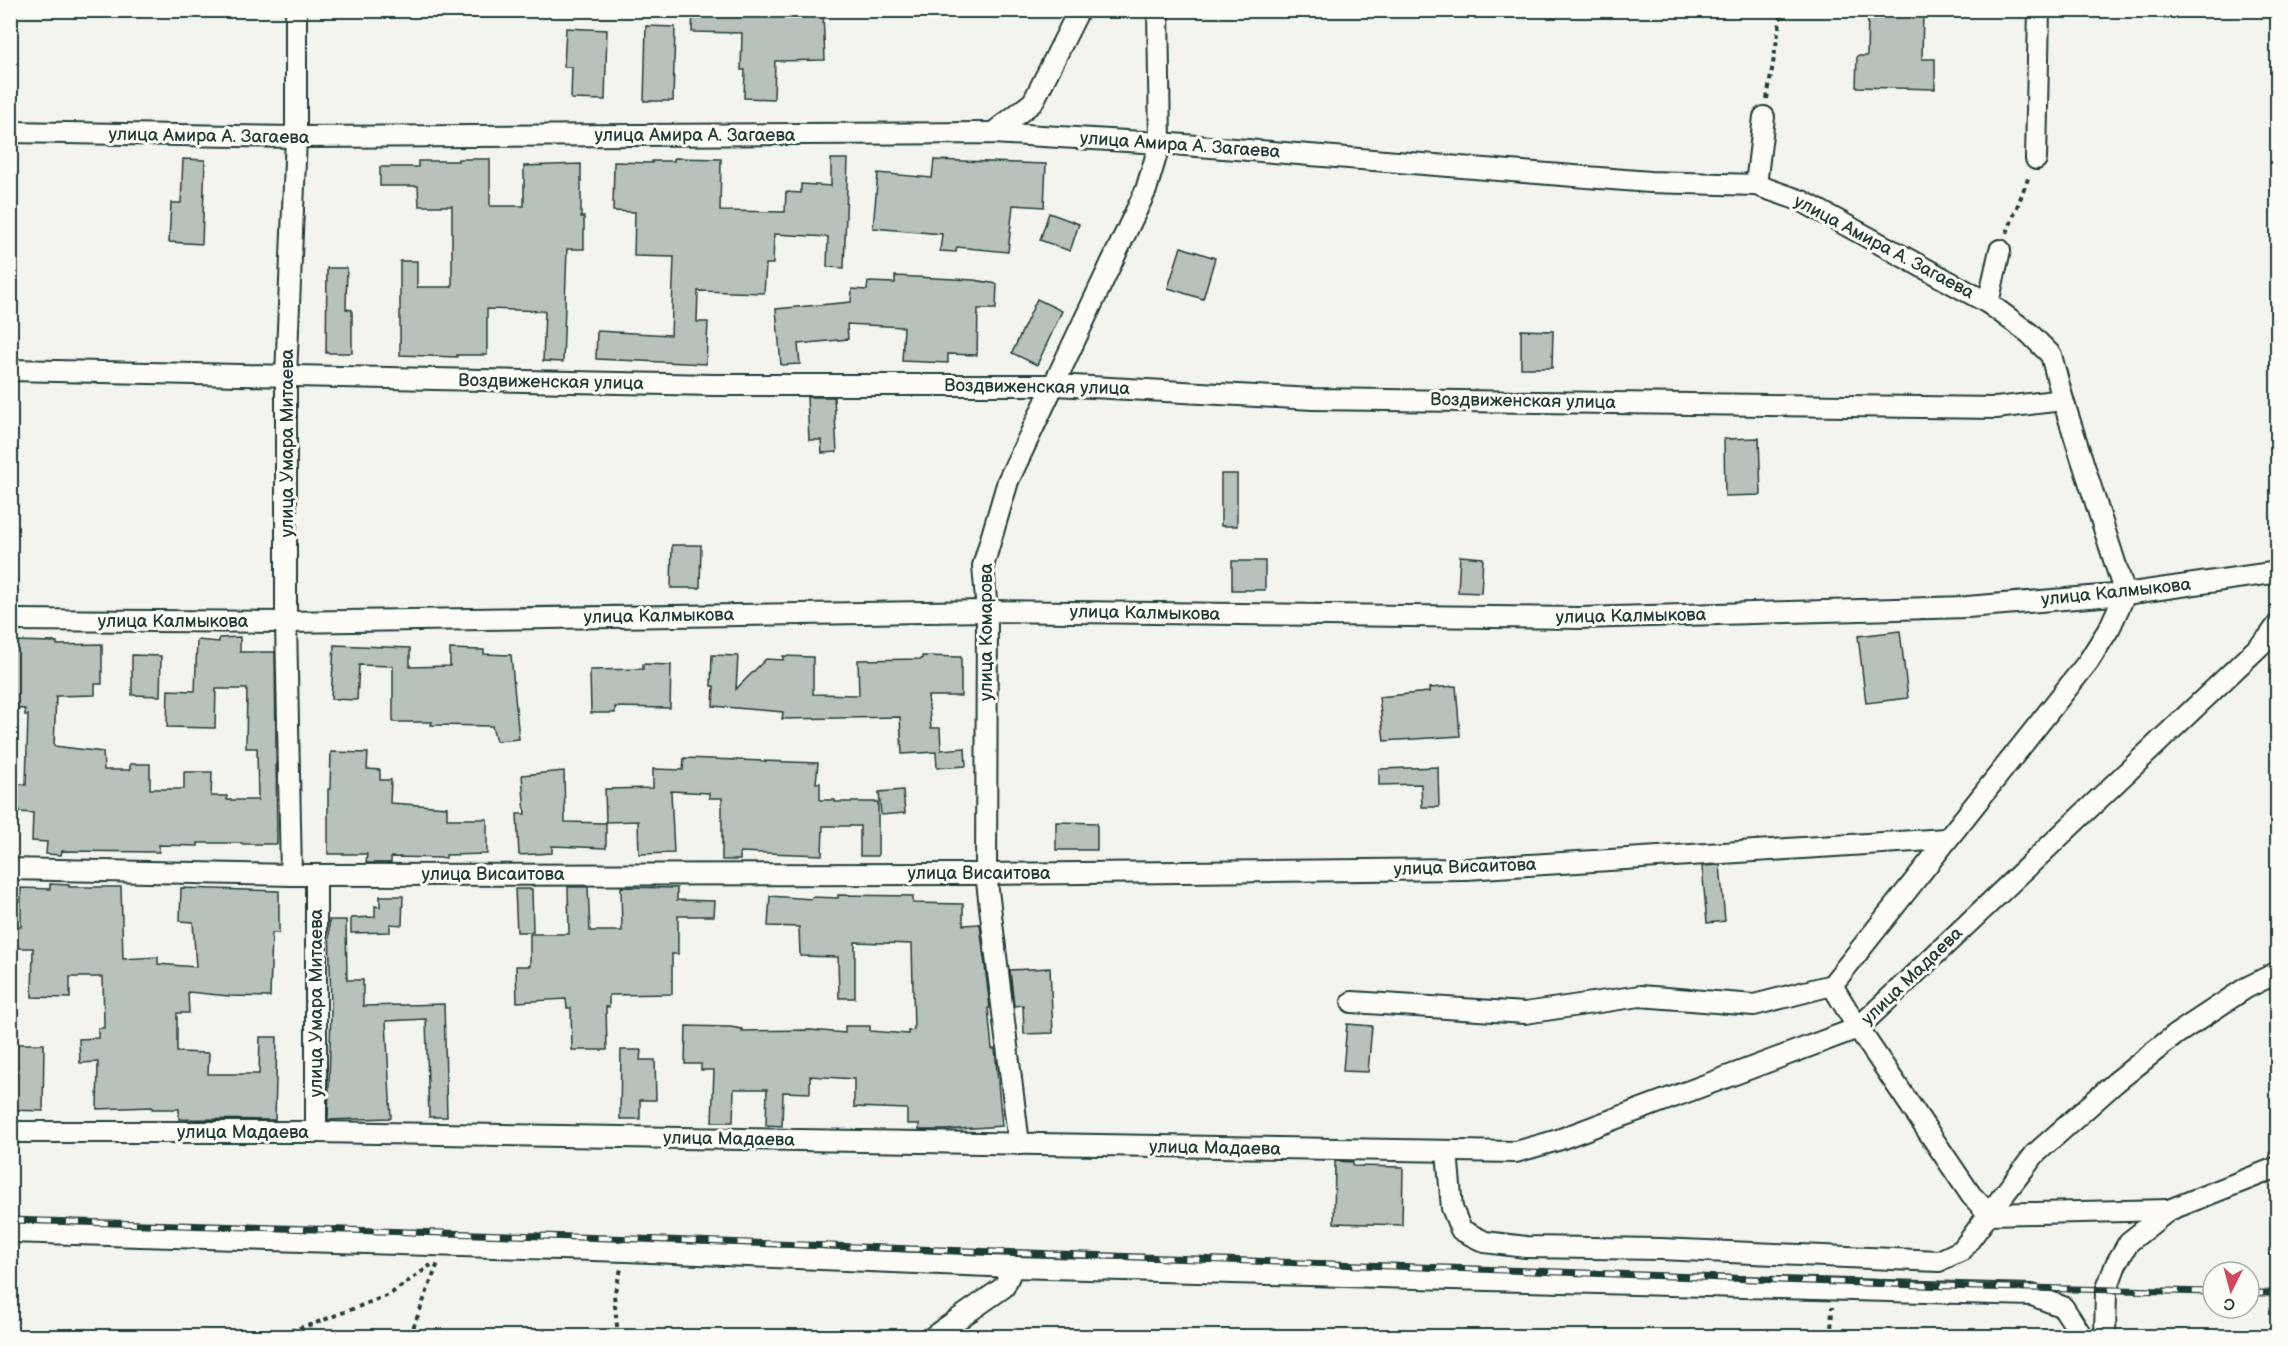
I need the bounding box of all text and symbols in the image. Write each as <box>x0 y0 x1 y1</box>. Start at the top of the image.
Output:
street label: улица Амира А. Загаева <box>108 124 310 148</box>
street label: улица Амира А. Загаева <box>595 125 796 146</box>
street label: улица Амира А. Загаева <box>1079 128 1281 163</box>
street label: улица Амира А. Загаева <box>1790 191 1978 304</box>
street label: улица Умара Митаева <box>277 348 298 537</box>
street label: Воздвиженская улица <box>458 370 644 394</box>
street label: Воздвиженская улица <box>944 375 1130 399</box>
street label: Воздвиженская улица <box>1430 389 1616 413</box>
street label: улица Комарова <box>976 563 997 701</box>
street label: улица Калмыкова <box>2040 574 2192 610</box>
street label: улица Калмыкова <box>1069 601 1221 625</box>
street label: улица Калмыкова <box>583 604 735 628</box>
street label: улица Калмыкова <box>1555 604 1707 628</box>
street label: улица Калмыкова <box>98 611 249 632</box>
street label: улица Висаитова <box>1393 854 1537 880</box>
street label: улица Висаитова <box>907 863 1051 884</box>
street label: улица Висаитова <box>421 864 565 885</box>
street label: улица Умара Митаева <box>306 908 327 1097</box>
street label: улица Мадаева <box>1857 922 1967 1029</box>
street label: улица Мадаева <box>177 1122 309 1143</box>
street label: улица Мадаева <box>663 1127 796 1151</box>
street label: улица Мадаева <box>1149 1136 1282 1160</box>
north arrow <box>2201 1260 2261 1320</box>
text: С <box>2223 1293 2236 1313</box>

